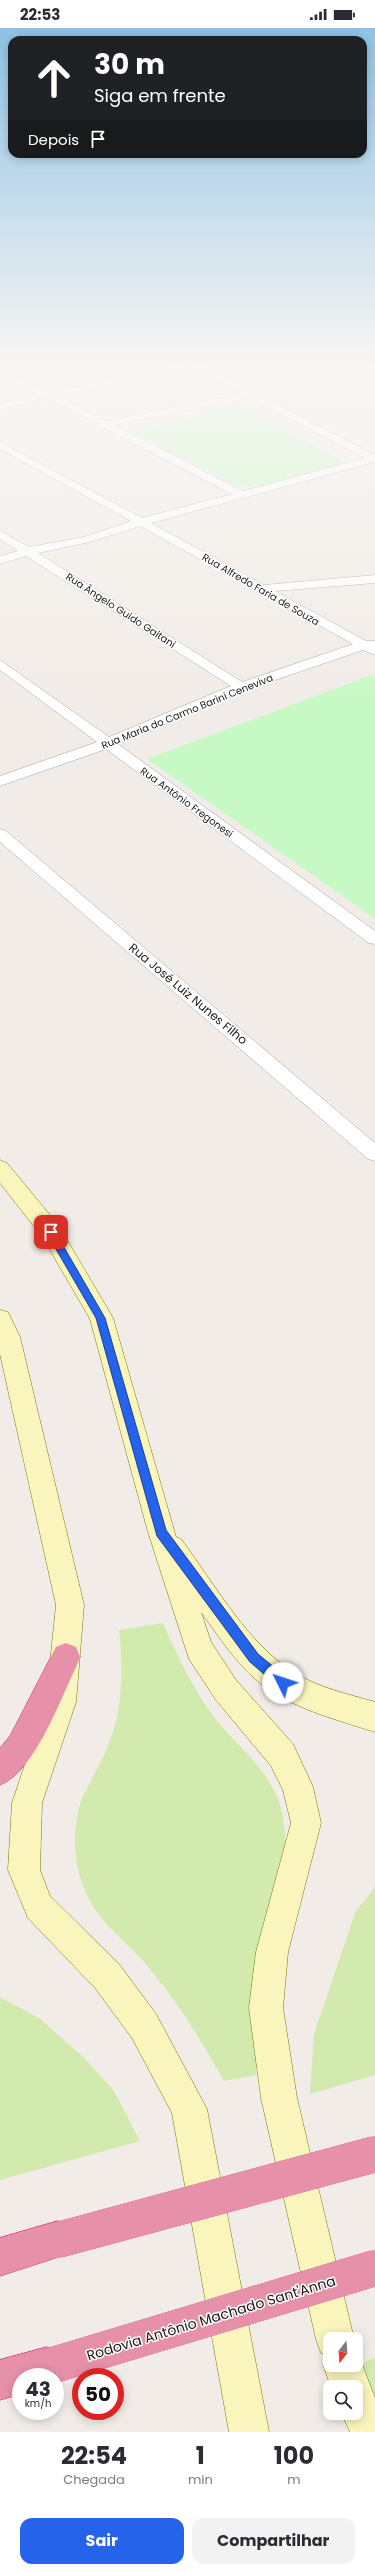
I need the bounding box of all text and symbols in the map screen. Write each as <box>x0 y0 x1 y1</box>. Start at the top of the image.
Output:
text: 22:53 <box>20 4 60 25</box>
text: 30 m <box>94 45 165 84</box>
icon: ahead <box>28 52 80 104</box>
text: Siga em frente <box>94 83 226 108</box>
icon: arrive <box>87 128 109 150</box>
text: Depois <box>28 129 79 150</box>
street label: Rua Alfredo Faria de Souza <box>199 550 322 629</box>
street label: Rua Ângelo Guido Gaitani <box>63 569 179 652</box>
street label: Rua Maria do Carmo Barini Ceneviva <box>99 670 275 753</box>
street label: Rua Antônio Fregonesi <box>137 764 236 841</box>
street label: Rua José Luiz Nunes Filho <box>126 939 251 1048</box>
pin <box>34 1215 68 1249</box>
icon: arrive <box>40 1221 62 1243</box>
position arrow <box>262 1662 304 1704</box>
street label: Rodovia Antônio Machado Sant'Anna <box>84 2271 338 2365</box>
north arrow <box>323 2332 363 2372</box>
map controls <box>323 2332 363 2420</box>
speed limit sign: 50 <box>72 2368 124 2420</box>
text: 43 <box>25 2375 51 2403</box>
button: search <box>323 2380 363 2420</box>
text: km/h <box>25 2396 51 2411</box>
text: 22:54 <box>61 2439 127 2472</box>
text: 1 <box>196 2439 205 2472</box>
text: 100 <box>274 2439 314 2472</box>
text: Chegada <box>63 2470 125 2489</box>
text: min <box>188 2470 213 2489</box>
text: m <box>287 2470 301 2489</box>
button: Sair <box>20 2518 184 2564</box>
button: Compartilhar <box>192 2518 355 2564</box>

